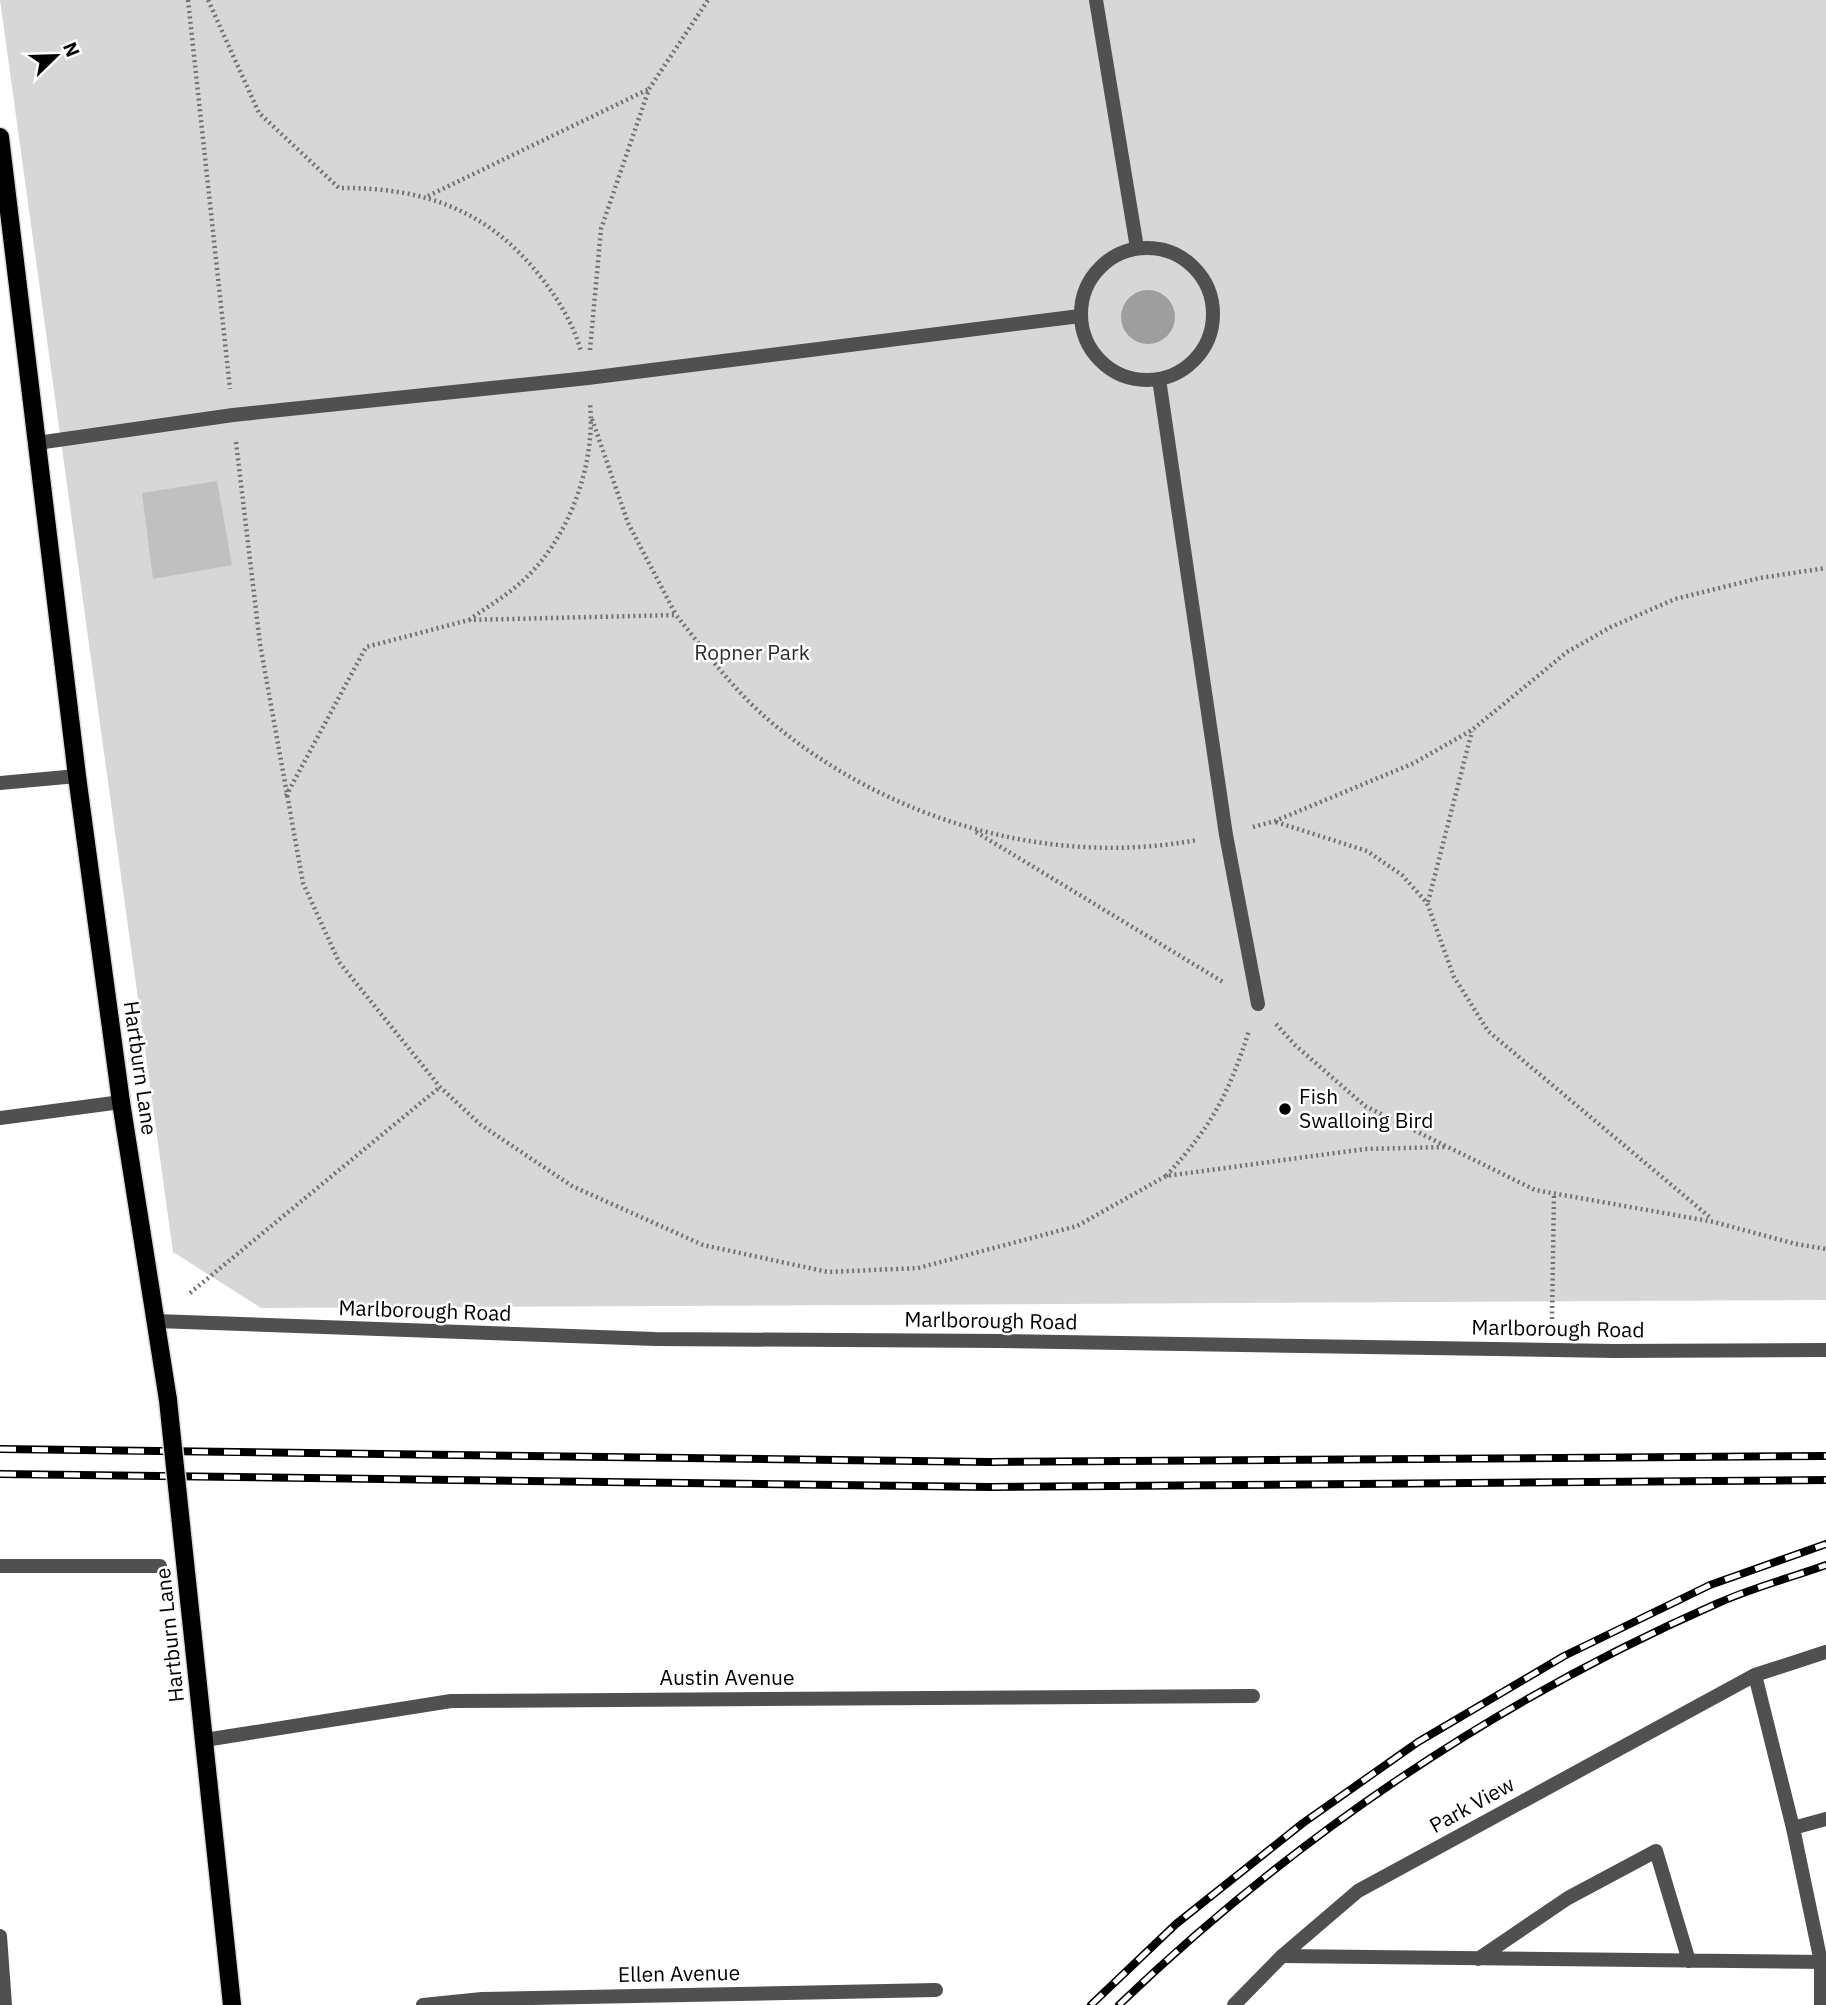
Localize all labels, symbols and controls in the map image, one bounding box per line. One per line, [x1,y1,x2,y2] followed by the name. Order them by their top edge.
[21,21,91,91] north arrow
[58,38,85,60] text: N
[694,638,810,666] park label: Ropner Park
[118,999,164,1137] street label: Hartburn Lane
[1299,1082,1433,1134] place label: Fish Swalloing Bird
[1277,1101,1293,1117] marker: Fish Swalloing Bird
[338,1293,512,1327] street label: Marlborough Road
[904,1304,1078,1336] street label: Marlborough Road
[1471,1312,1645,1344] street label: Marlborough Road
[148,1566,190,1704] street label: Hartburn Lane
[659,1663,795,1691] street label: Austin Avenue
[1424,1769,1519,1839] street label: Park View
[618,1958,740,1988] street label: Ellen Avenue

